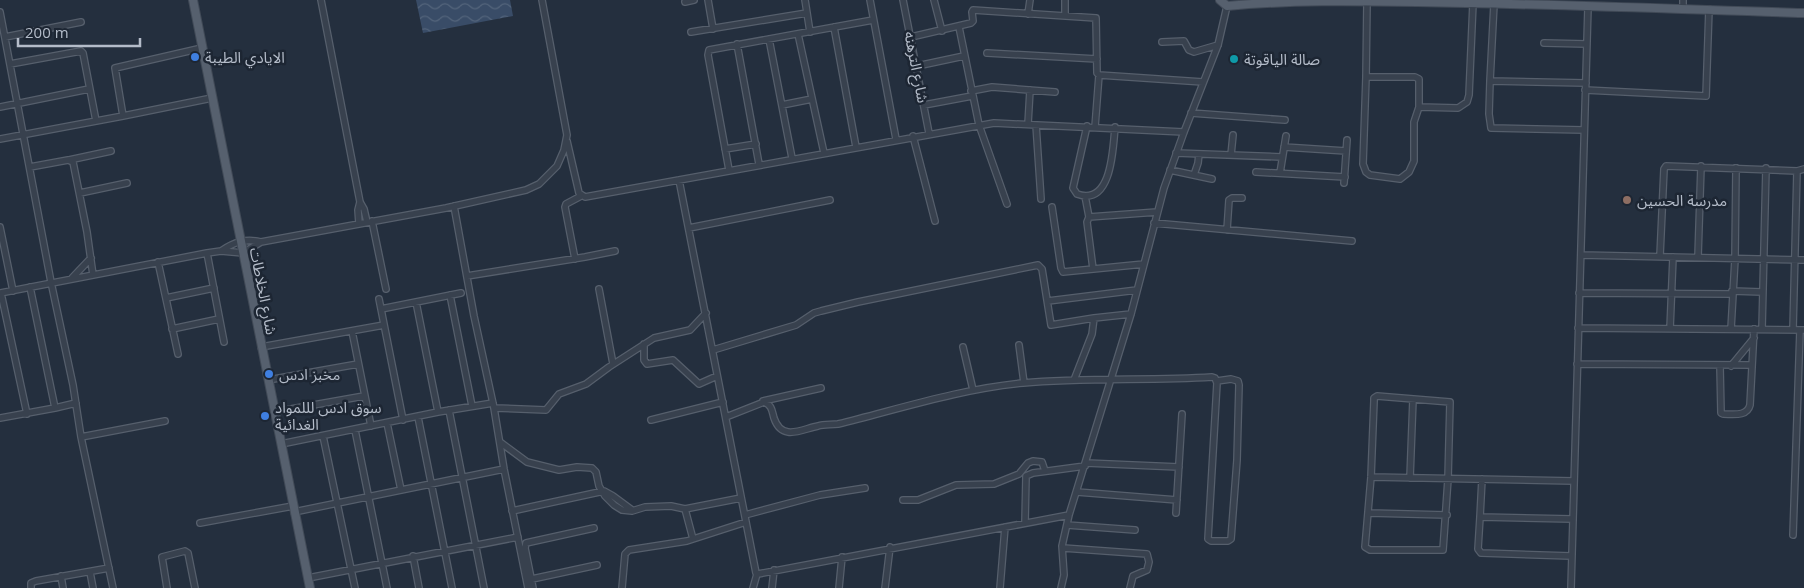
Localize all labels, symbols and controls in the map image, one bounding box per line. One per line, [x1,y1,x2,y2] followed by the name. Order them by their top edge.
[18,15,140,47] scale bar
[25,22,69,42] text: 200 m
[897,29,934,105] street label: شارع الترهنه
[205,47,285,69] place label: الايادي الطيبة
[1244,49,1320,69] place label: صالة الياقوتة
[189,51,201,63] marker: الايادي الطيبة
[1228,53,1240,65] marker: صالة الياقوتة
[1637,190,1727,210] place label: مدرسة الحسين
[1621,194,1633,206] marker: مدرسة الحسين
[243,246,282,337] street label: شارع الخلاطات
[279,364,340,384] place label: مخبز ادس
[263,368,275,380] marker: مخبز ادس
[275,397,382,434] place label: سوق ادس لللمواد الغدائية
[259,410,271,422] marker: سوق ادس لللمواد الغدائية

